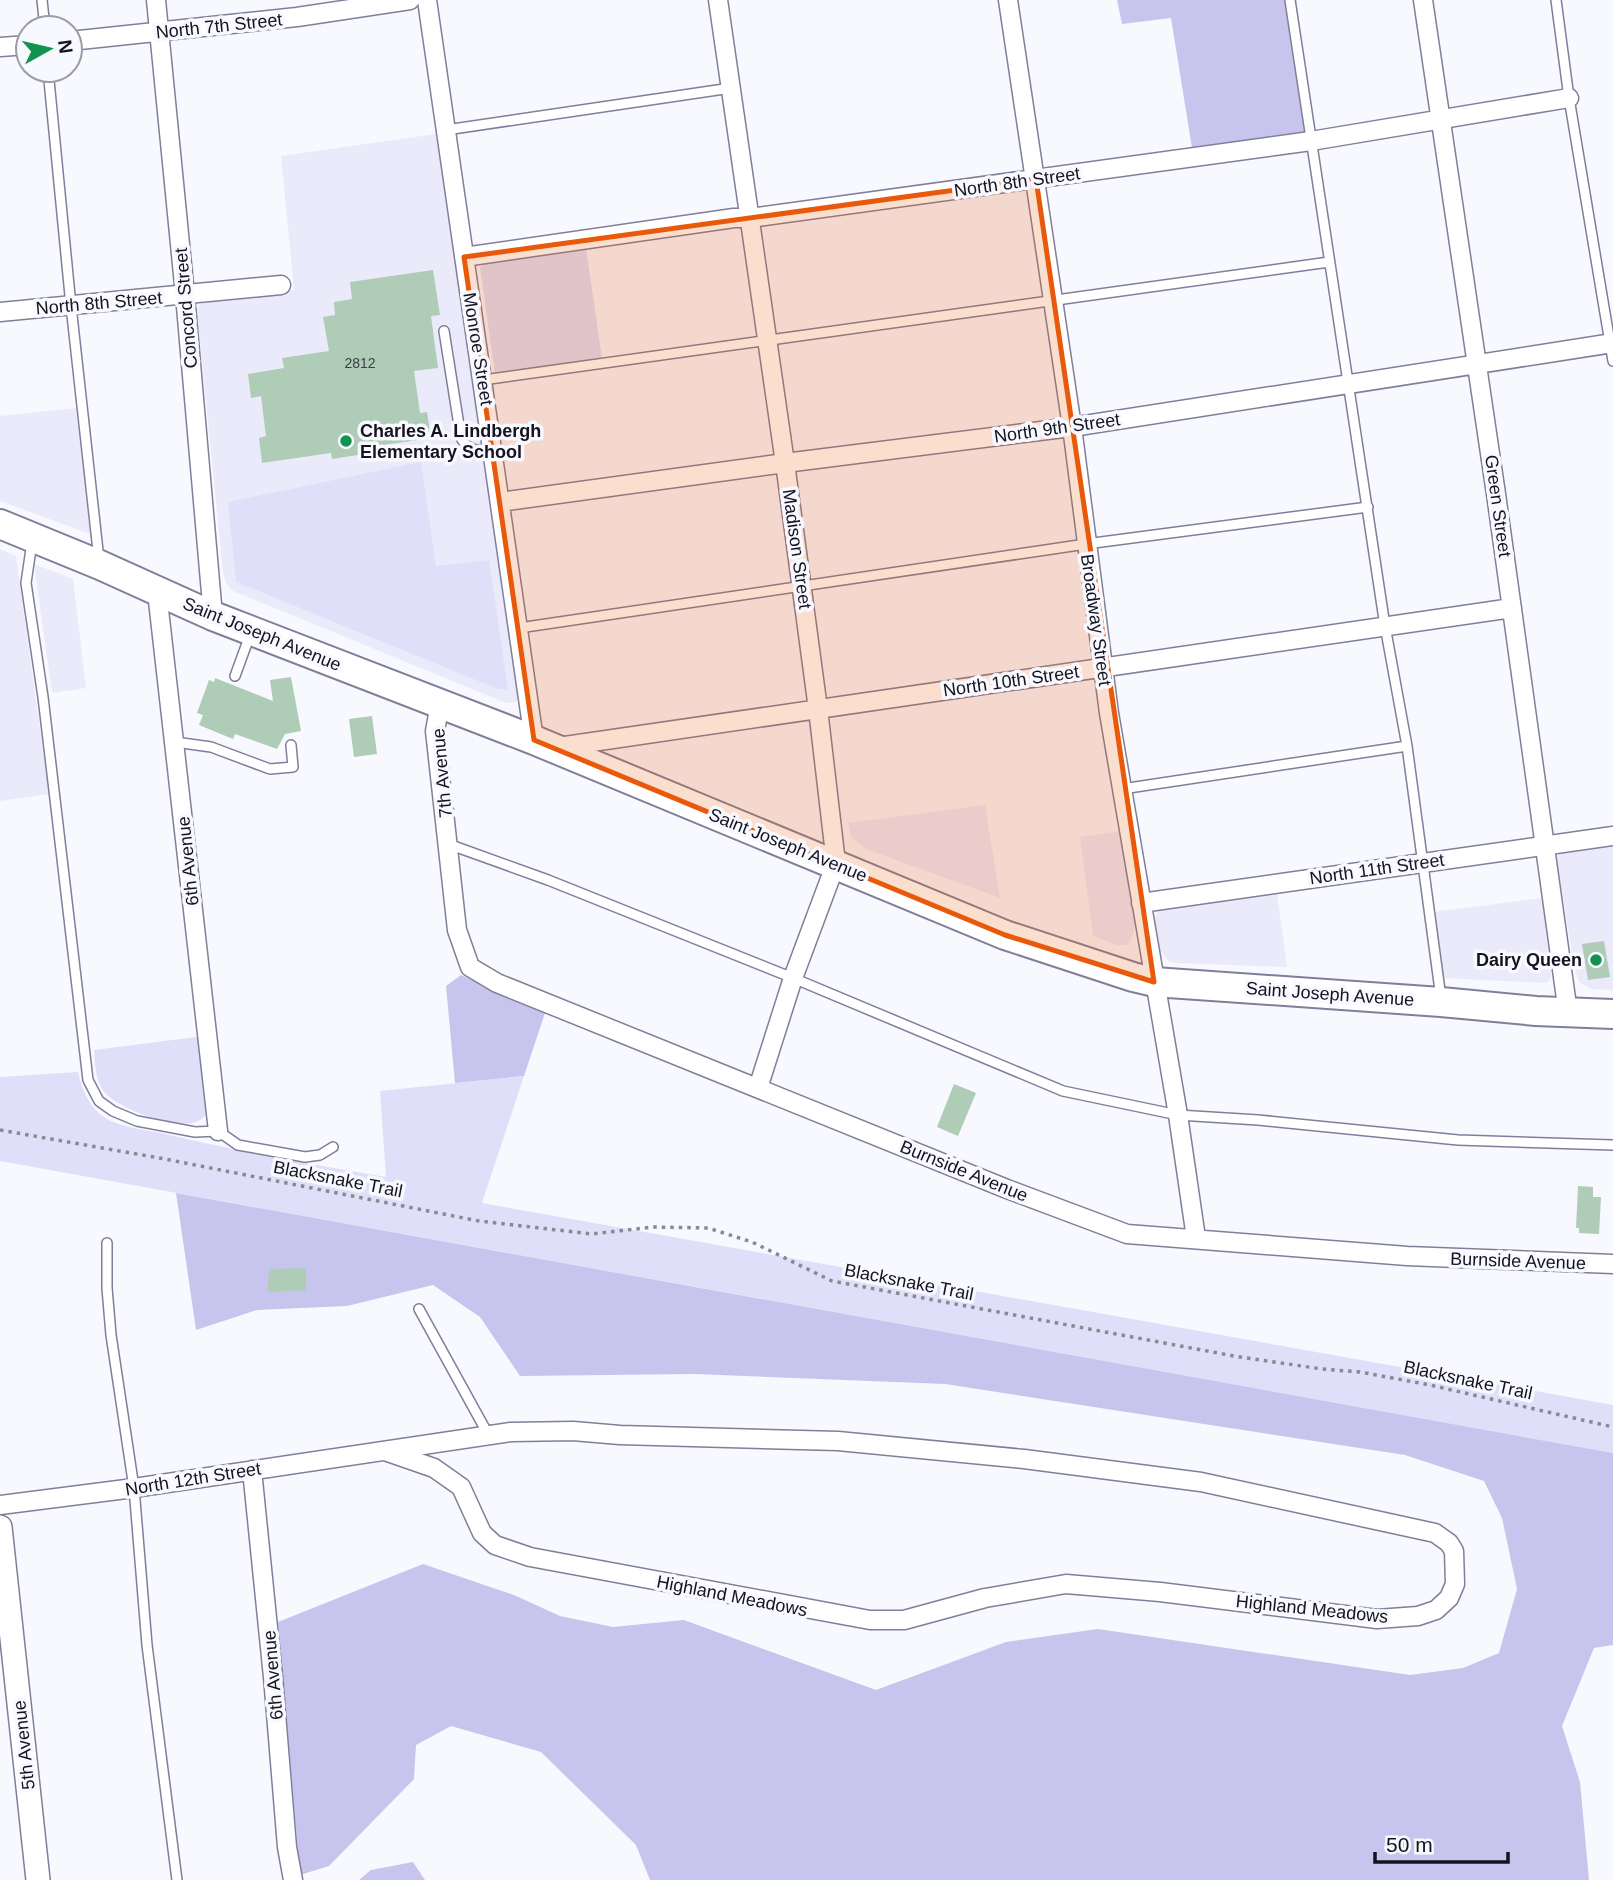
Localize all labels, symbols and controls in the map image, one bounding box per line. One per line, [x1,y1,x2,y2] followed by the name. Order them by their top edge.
[155,9,283,43] street label: North 7th Street
[14,14,84,84] north arrow
[54,38,77,55] text: N
[953,163,1081,201] street label: North 8th Street
[171,247,201,369] street label: Concord Street
[35,288,163,318] street label: North 8th Street
[459,291,497,407] street label: Monroe Street
[344,355,376,371] house number: 2812
[993,409,1121,447] street label: North 9th Street
[360,421,541,462] place label: Charles A. Lindbergh Elementary School
[338,433,354,449] marker: Charles A. Lindbergh Elementary School
[1481,454,1515,558] street label: Green Street
[779,488,815,610] street label: Madison Street
[1077,553,1115,687] street label: Broadway Street
[180,593,344,675] street label: Saint Joseph Avenue
[942,662,1080,700] street label: North 10th Street
[428,727,456,819] street label: 7th Avenue
[706,804,870,886] street label: Saint Joseph Avenue
[173,815,203,907] street label: 6th Avenue
[1308,850,1446,888] street label: North 11th Street
[1476,950,1582,970] place label: Dairy Queen
[1588,952,1604,968] marker: Dairy Queen
[1245,978,1415,1010] street label: Saint Joseph Avenue
[897,1136,1031,1206] street label: Burnside Avenue
[272,1157,404,1201] street label: Blacksnake Trail
[1450,1249,1586,1273] street label: Burnside Avenue
[843,1260,975,1304] street label: Blacksnake Trail
[1402,1357,1534,1403] street label: Blacksnake Trail
[124,1458,262,1500] street label: North 12th Street
[655,1572,809,1620] street label: Highland Meadows
[1235,1591,1389,1627] street label: Highland Meadows
[259,1629,287,1721] street label: 6th Avenue
[9,1699,39,1791] street label: 5th Avenue
[1375,1820,1508,1864] scale bar
[1386,1833,1433,1856] text: 50 m

